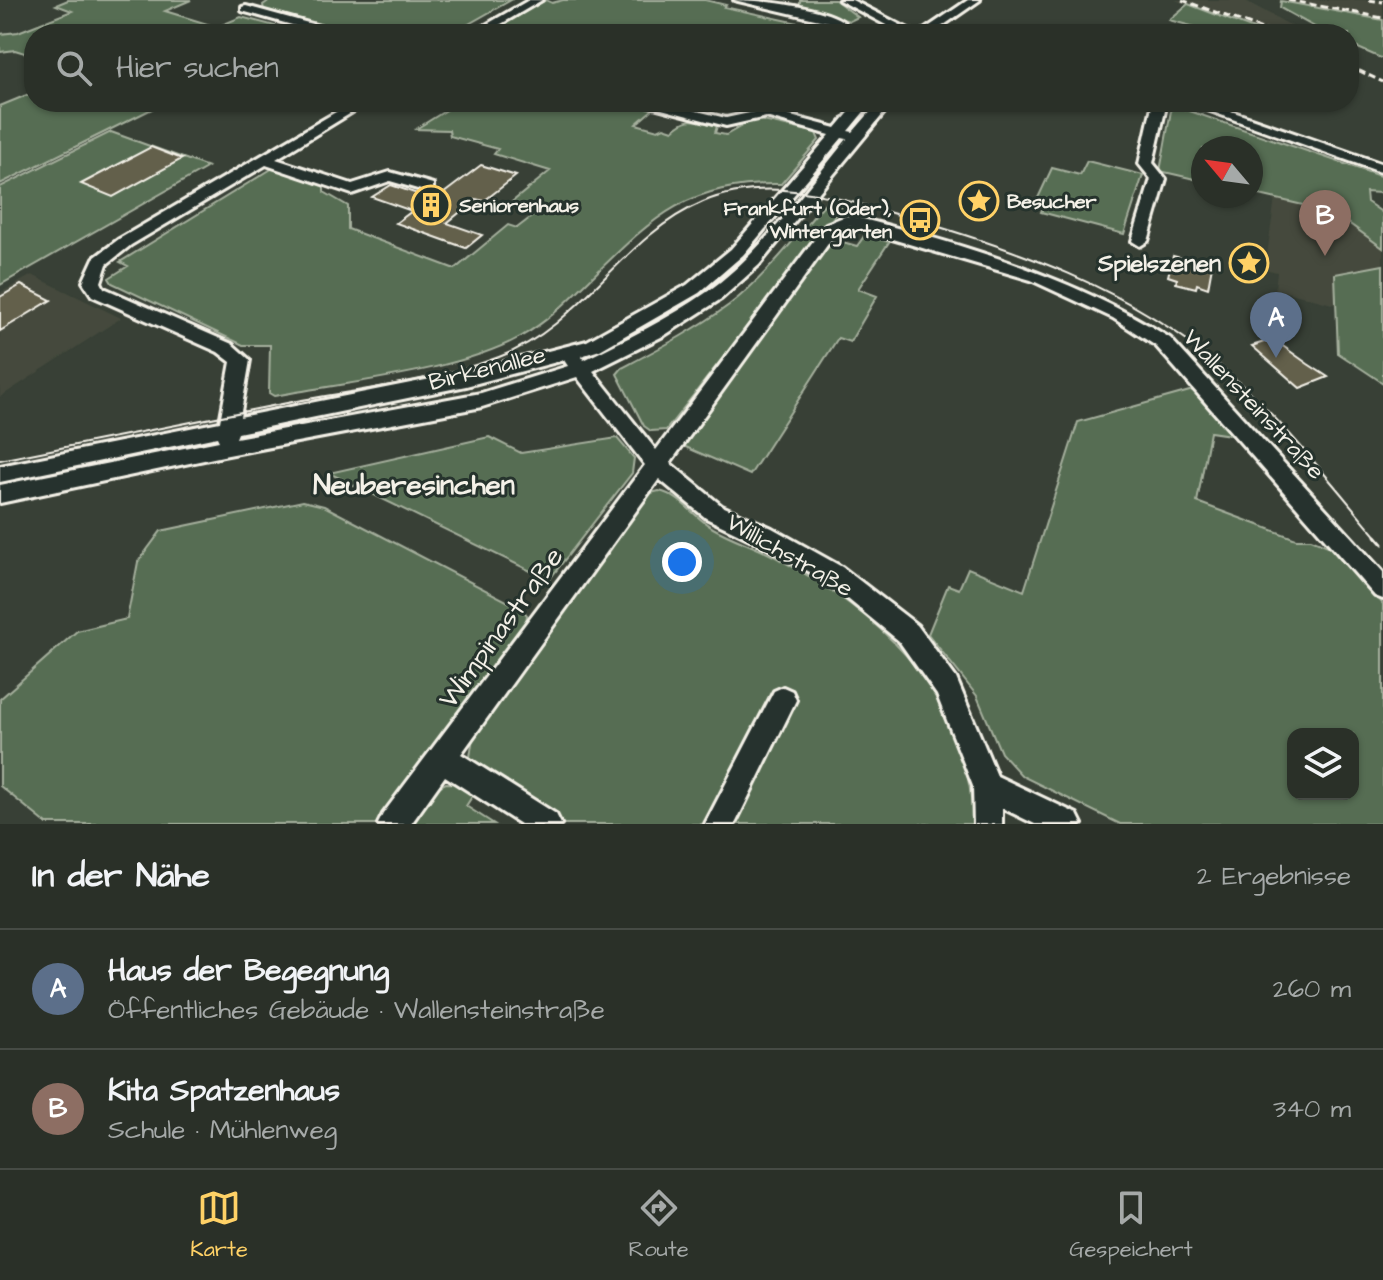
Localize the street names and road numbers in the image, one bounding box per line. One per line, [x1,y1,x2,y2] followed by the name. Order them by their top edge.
[1174,322,1332,488] street label: Wallensteinstraße
[425,338,549,400] street label: Birkenallee
[720,506,859,606] street label: Willichstraße
[429,539,573,716] street label: Wimpinastraße

